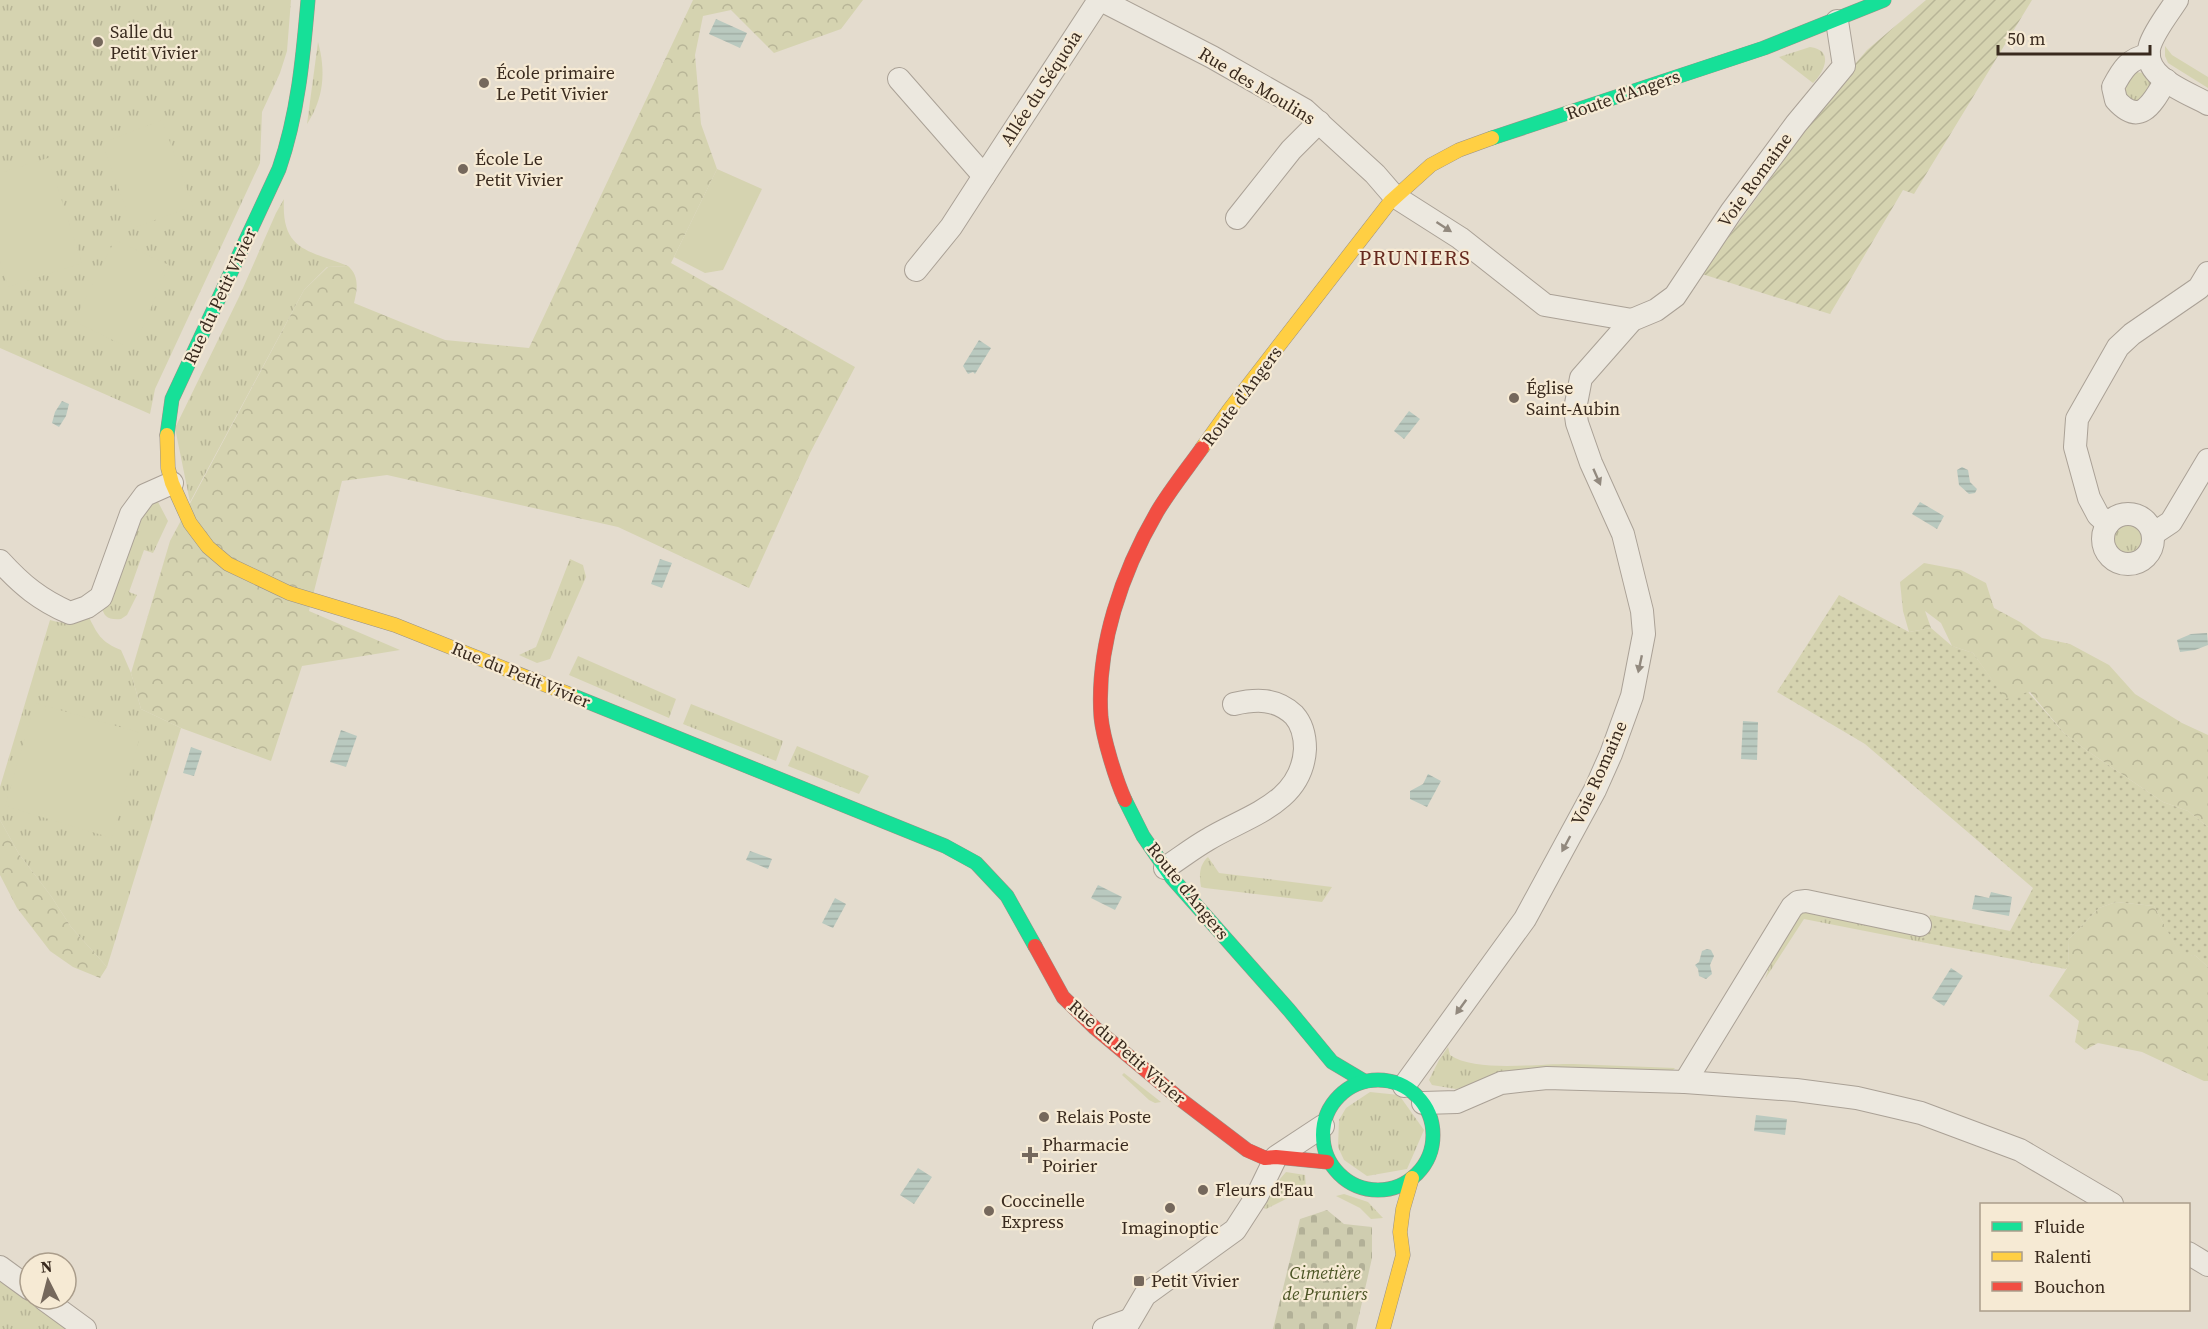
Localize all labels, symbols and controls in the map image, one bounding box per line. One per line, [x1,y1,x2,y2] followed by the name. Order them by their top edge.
[1998,18,2150,56] scale bar
[110,19,198,65] place label: Salle du Petit Vivier
[994,24,1088,150] street label: Allée du Séquoia
[2007,26,2045,51] text: 50 m
[91,35,105,49] marker: Salle du Petit Vivier
[1194,41,1320,130] street label: Rue des Moulins
[496,60,615,106] place label: École primaire Le Petit Vivier
[1563,63,1683,126] street label: Route d'Angers
[477,76,491,90] marker: École primaire Le Petit Vivier
[1712,127,1798,232] street label: Voie Romaine
[475,146,563,192] place label: École Le Petit Vivier
[456,162,470,176] marker: École Le Petit Vivier
[1436,221,1452,232] one-way arrow
[177,223,262,368] street label: Rue du Petit Vivier
[1359,243,1471,272] district label: PRUNIERS
[1196,341,1288,451] street label: Route d'Angers
[1526,375,1620,421] place label: Église Saint-Aubin
[1507,391,1521,405] marker: Église Saint-Aubin
[1593,469,1602,486] one-way arrow
[448,635,595,714] street label: Rue du Petit Vivier
[1634,655,1644,673] one-way arrow
[1564,717,1633,829] street label: Voie Romaine
[1561,835,1571,852] one-way arrow
[1141,837,1236,945] street label: Route d'Angers
[1063,994,1192,1110] street label: Rue du Petit Vivier
[1455,999,1467,1015] one-way arrow
[1056,1104,1151,1129] place label: Relais Poste
[1037,1110,1051,1124] marker: Relais Poste
[1042,1132,1129,1178] place label: Pharmacie Poirier
[1023,1148,1037,1162] marker: Pharmacie Poirier
[1215,1177,1314,1202] place label: Fleurs d'Eau
[1196,1183,1210,1197] marker: Fleurs d'Eau
[1001,1188,1085,1234] place label: Coccinelle Express
[1163,1201,1177,1215] marker: Imaginoptic
[1980,1203,2190,1311] legend
[982,1204,996,1218] marker: Coccinelle Express
[2034,1214,2085,1239] text: Fluide
[1121,1215,1219,1240] place label: Imaginoptic
[2034,1244,2091,1269] text: Ralenti
[18,1251,78,1311] north arrow
[39,1254,54,1278] text: N
[1283,1260,1368,1306] park label: Cimetière de Pruniers
[1151,1268,1239,1293] place label: Petit Vivier
[1132,1274,1146,1288] marker: Petit Vivier
[2034,1274,2106,1299] text: Bouchon

